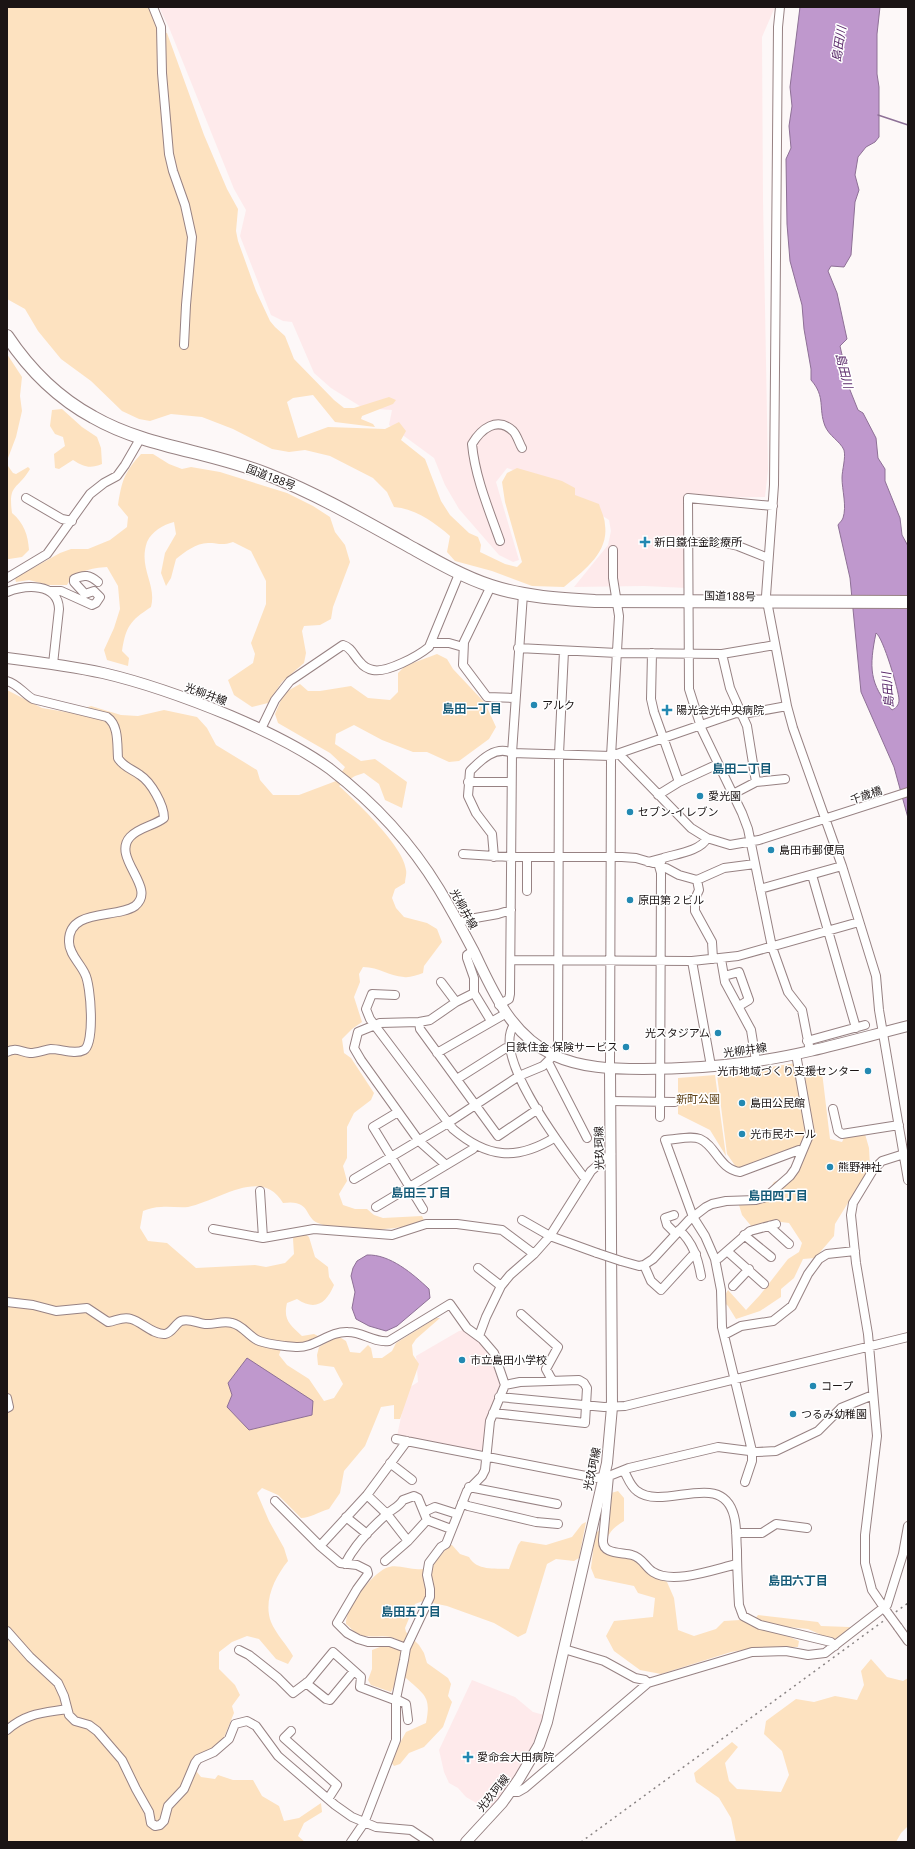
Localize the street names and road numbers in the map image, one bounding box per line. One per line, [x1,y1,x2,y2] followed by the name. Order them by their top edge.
[244,460,298,493] street label: 国道188号
[704,588,756,603] street label: 国道188号
[183,679,229,708] street label: 光柳井線
[848,782,884,807] street label: 千歳橋
[447,886,482,932] street label: 光柳井線
[722,1039,768,1060] street label: 光柳井線
[591,1126,606,1170] street label: 光玖珂線
[580,1446,603,1492] street label: 光玖珂線
[473,1771,512,1815] street label: 光玖珂線

